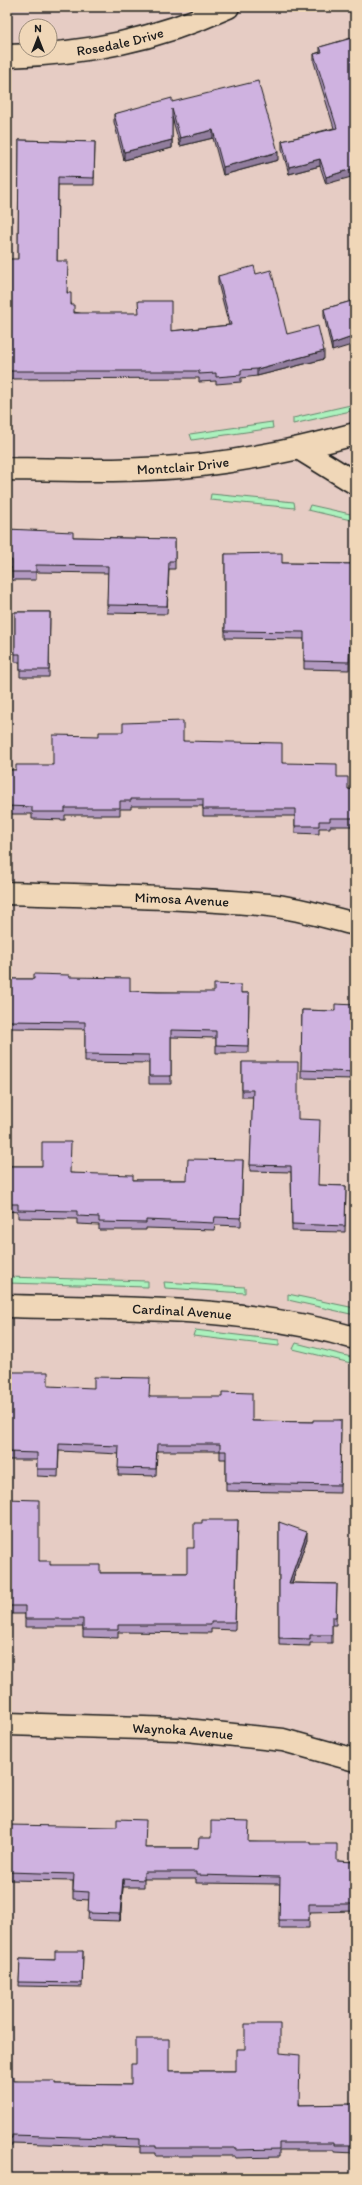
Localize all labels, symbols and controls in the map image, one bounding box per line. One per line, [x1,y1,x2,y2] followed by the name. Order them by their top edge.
[18,18,58,58] north arrow
[34,22,42,35] text: N
[75,24,166,60] street label: Rosedale Drive
[136,453,230,478] street label: Montclair Drive
[134,889,230,911] street label: Mimosa Avenue
[132,1301,233,1324] street label: Cardinal Avenue
[132,1720,234,1744] street label: Waynoka Avenue

